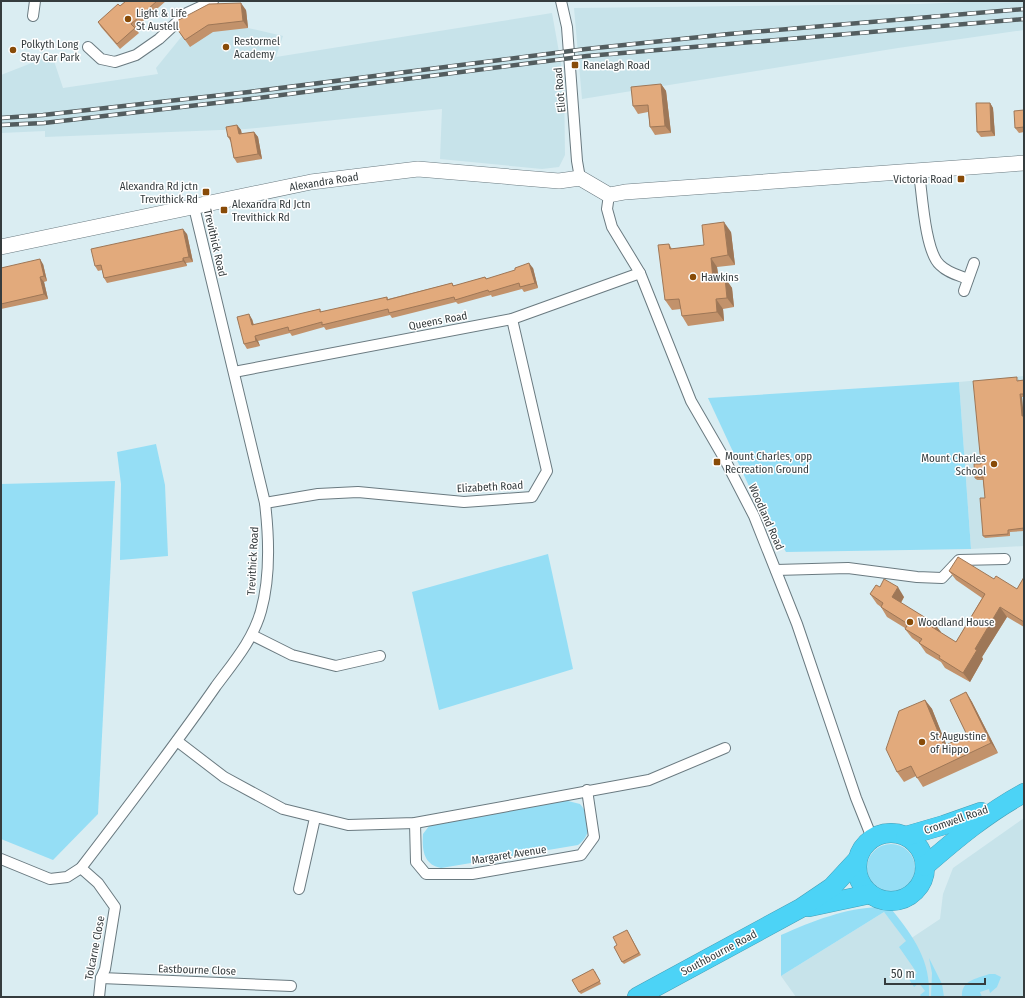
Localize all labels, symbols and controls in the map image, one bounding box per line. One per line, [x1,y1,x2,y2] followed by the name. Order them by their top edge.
[136,7,187,33] place label: Light & Life St Austell
[123,14,133,24] marker: Light & Life St Austell
[234,35,280,61] place label: Restormel Academy
[21,38,80,64] place label: Polkyth Long Stay Car Park
[221,42,231,52] marker: Restormel Academy
[8,45,18,55] marker: Polkyth Long Stay Car Park
[583,59,650,72] place label: Ranelagh Road
[570,60,580,70] marker: Ranelagh Road
[552,67,568,113] street label: Eliot Road
[288,170,360,194] street label: Alexandra Road
[893,173,953,186] place label: Victoria Road
[956,174,966,184] marker: Victoria Road
[120,180,198,206] place label: Alexandra Rd jctn Trevithick Rd
[201,187,211,197] marker: Alexandra Rd jctn Trevithick Rd
[232,198,311,224] place label: Alexandra Rd Jctn Trevithick Rd
[219,205,229,215] marker: Alexandra Rd Jctn Trevithick Rd
[201,208,229,278] street label: Trevithick Road
[701,271,739,284] place label: Hawkins
[688,272,698,282] marker: Hawkins
[408,309,468,333] street label: Queens Road
[725,450,812,476] place label: Mount Charles, opp Recreation Ground
[921,452,986,478] place label: Mount Charles School
[712,457,722,467] marker: Mount Charles, opp Recreation Ground
[989,459,999,469] marker: Mount Charles School
[456,479,524,495] street label: Elizabeth Road
[746,482,786,552] street label: Woodland Road
[245,526,261,596] street label: Trevithick Road
[918,616,994,629] place label: Woodland House
[905,617,915,627] marker: Woodland House
[930,730,986,756] place label: St Augustine of Hippo
[917,737,927,747] marker: St Augustine of Hippo
[922,803,990,837] street label: Cromwell Road
[471,843,547,867] street label: Margaret Avenue
[82,915,108,981] street label: Tolcarne Close
[679,927,759,979] street label: Southbourne Road
[885,960,985,986] scale bar
[158,962,236,978] street label: Eastbourne Close
[891,967,915,981] text: 50 m

